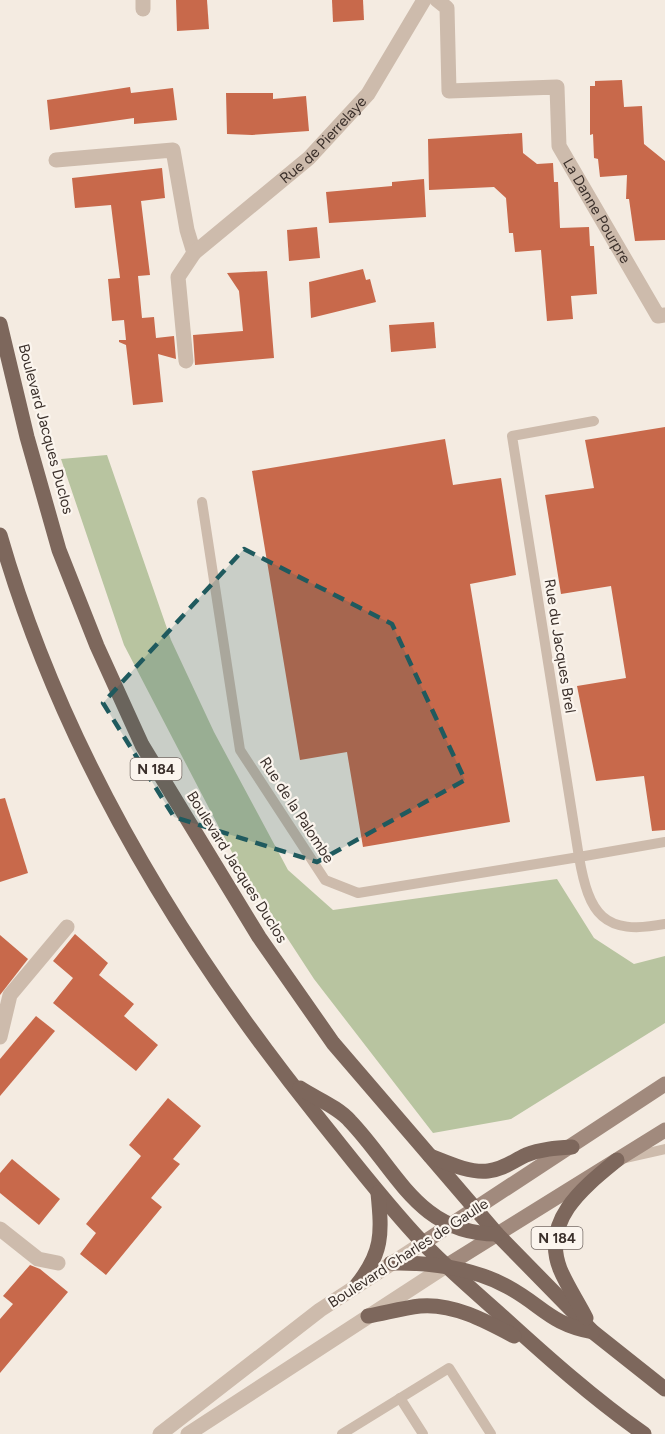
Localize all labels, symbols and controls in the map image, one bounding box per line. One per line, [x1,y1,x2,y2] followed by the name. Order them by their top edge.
[276,92,370,187] street label: Rue de Pierrelaye
[559,155,634,267] street label: La Danne Pourpre
[15,342,77,516] street label: Boulevard Jacques Duclos
[540,578,580,714] street label: Rue du Jacques Brel
[256,754,338,866] street label: Rue de la Palombe
[130,758,182,780] road number: N 184
[183,788,291,946] street label: Boulevard Jacques Duclos
[325,1194,491,1312] street label: Boulevard Charles de Gaulle
[532,1227,582,1249] road number: N 184

